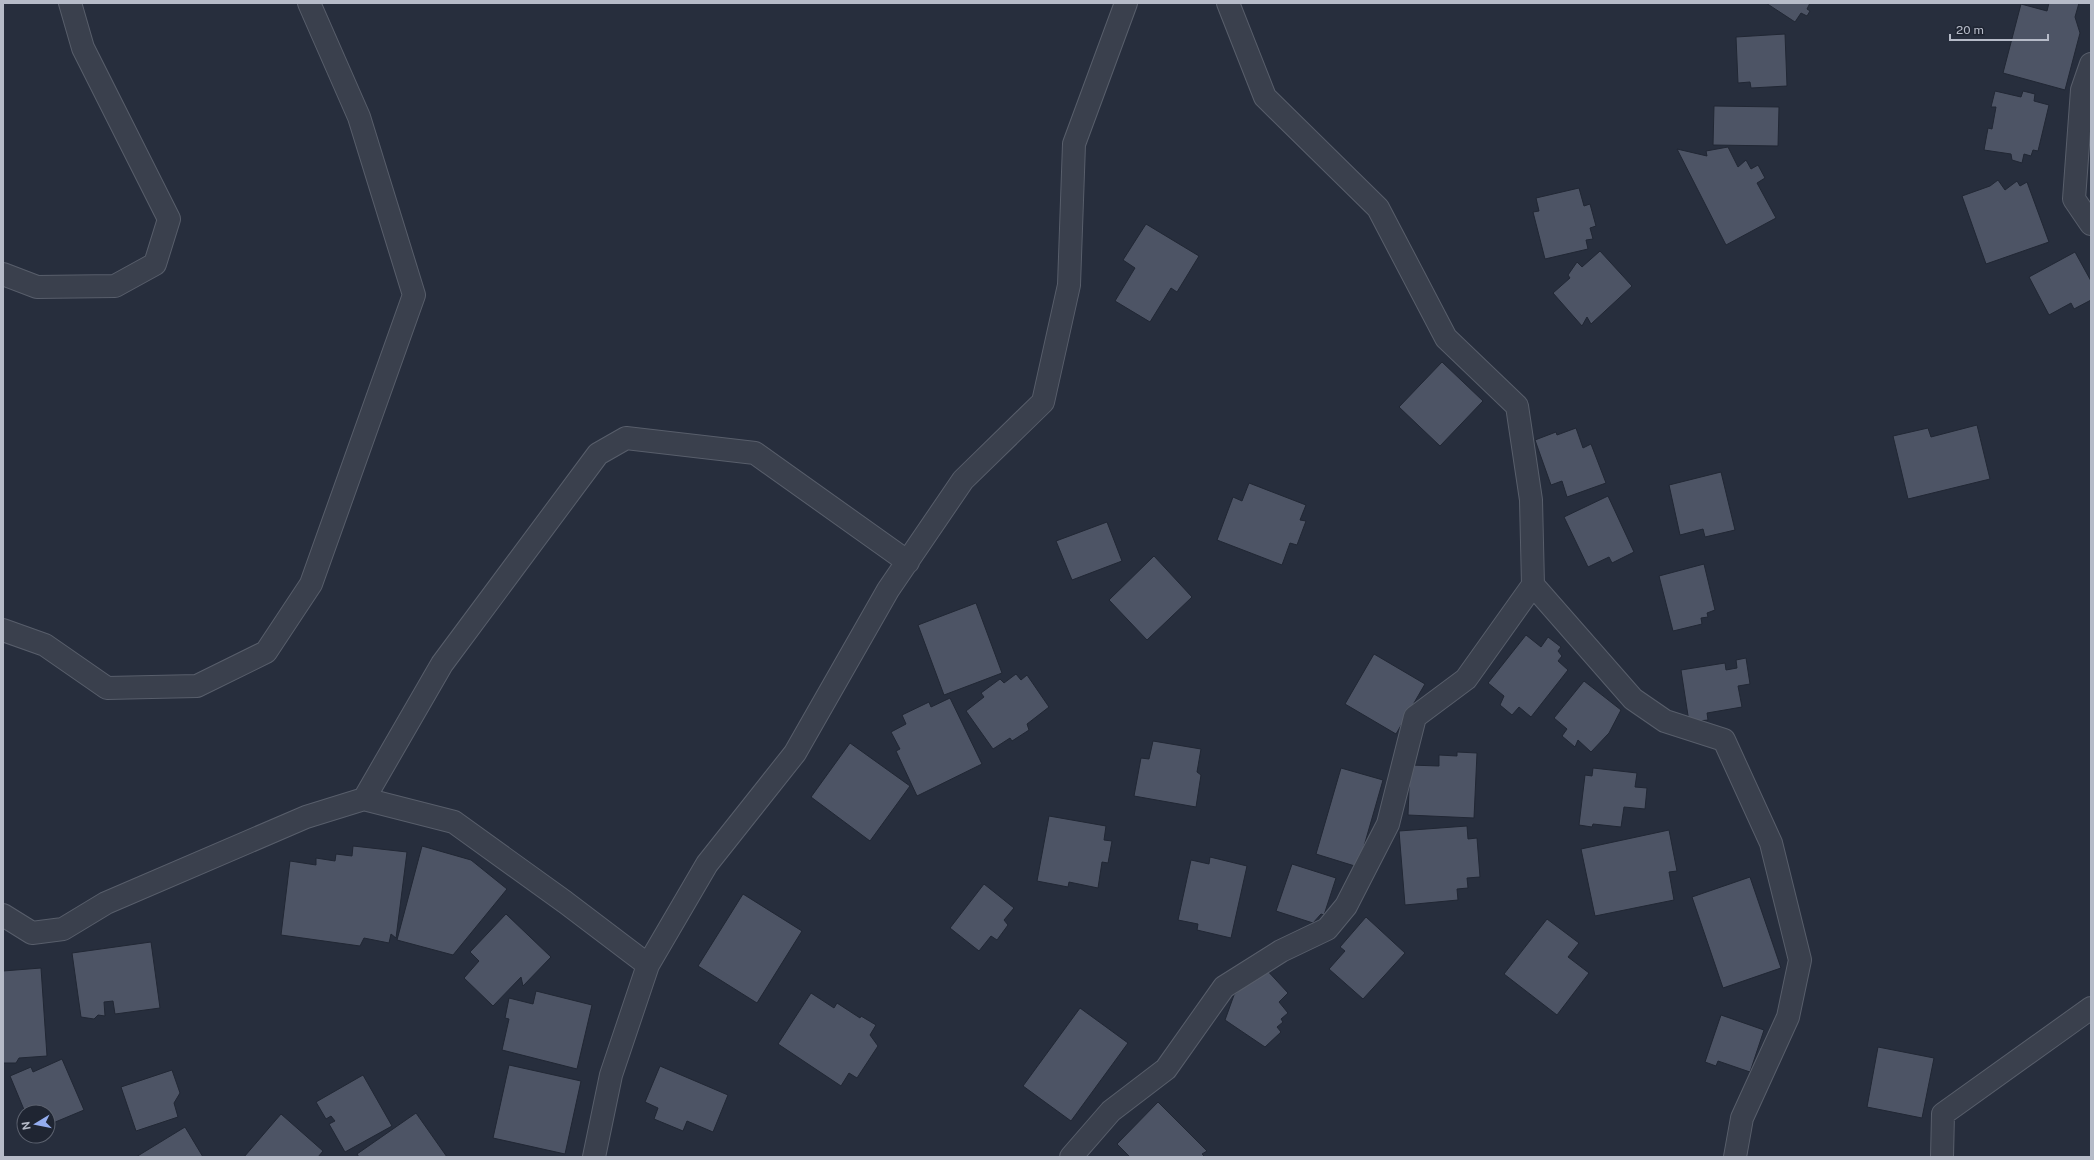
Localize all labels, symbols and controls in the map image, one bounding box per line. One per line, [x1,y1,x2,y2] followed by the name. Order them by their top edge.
[1950,16,2048,42] scale bar
[1956,23,1984,37] text: 20 m
[16,1104,56,1144] north arrow
[19,1120,33,1131] text: N

